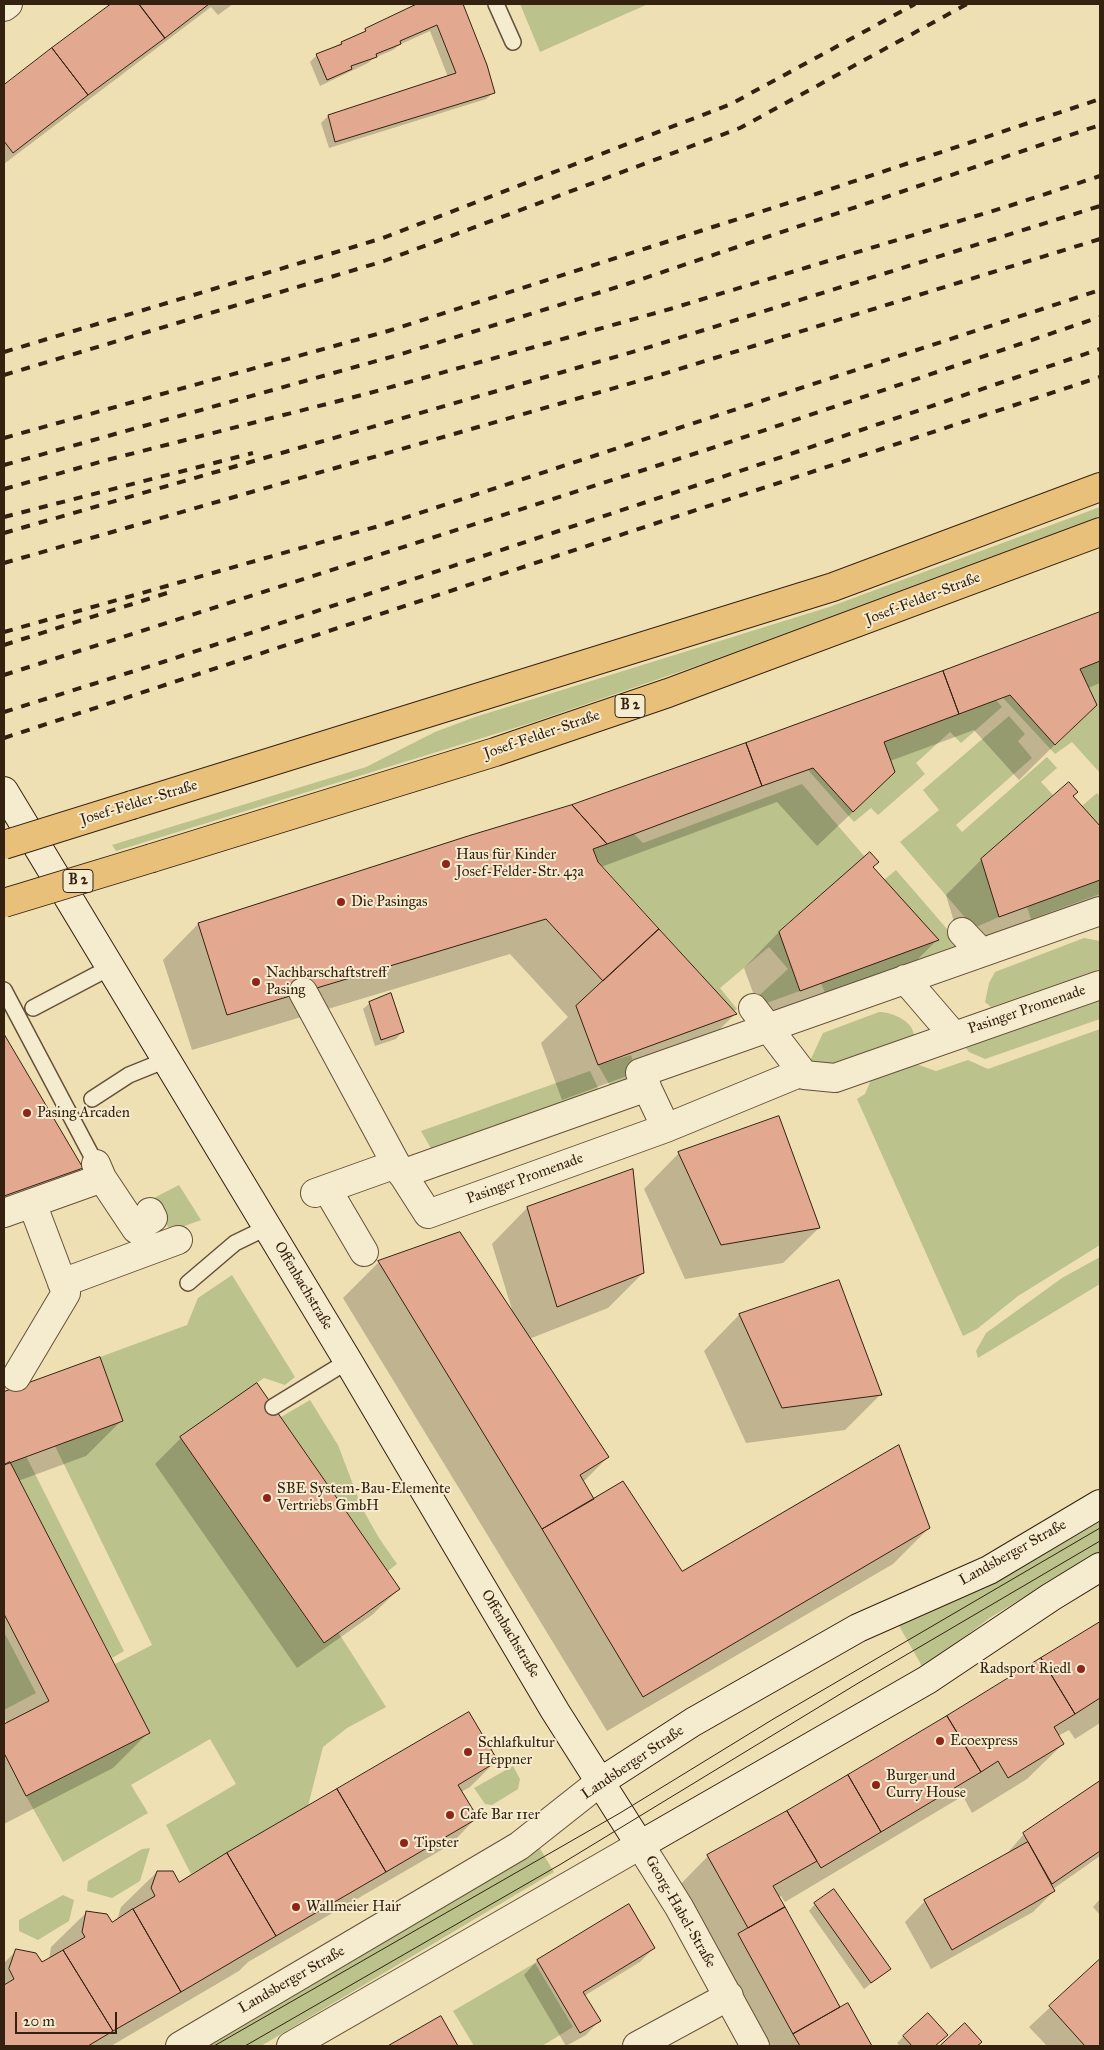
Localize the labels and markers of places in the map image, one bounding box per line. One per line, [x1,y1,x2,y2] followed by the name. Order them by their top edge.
[456,846,584,881] place label: Haus für Kinder Josef-Felder-Str. 43a
[440,858,452,870] marker: Haus für Kinder Josef-Felder-Str. 43a
[351,893,428,911] place label: Die Pasingas
[335,896,347,908] marker: Die Pasingas
[266,964,387,999] place label: Nachbarschaftstreff Pasing
[250,976,262,988] marker: Nachbarschaftstreff Pasing
[37,1104,130,1122] place label: Pasing Arcaden
[21,1107,33,1119] marker: Pasing Arcaden
[277,1480,451,1515] place label: SBE System-Bau-Elemente Vertriebs GmbH
[261,1492,273,1504] marker: SBE System-Bau-Elemente Vertriebs GmbH
[979,1660,1071,1678] place label: Radsport Riedl
[1075,1663,1087,1675] marker: Radsport Riedl
[950,1732,1018,1750] place label: Ecoexpress
[478,1734,555,1769] place label: Schlafkultur Heppner
[934,1735,946,1747] marker: Ecoexpress
[462,1746,474,1758] marker: Schlafkultur Heppner
[886,1767,966,1802] place label: Burger und Curry House
[870,1779,882,1791] marker: Burger und Curry House
[460,1806,540,1824] place label: Cafe Bar 11er
[444,1809,456,1821] marker: Cafe Bar 11er
[414,1834,459,1852] place label: Tipster
[398,1837,410,1849] marker: Tipster
[306,1898,401,1916] place label: Wallmeier Hair
[290,1901,302,1913] marker: Wallmeier Hair

